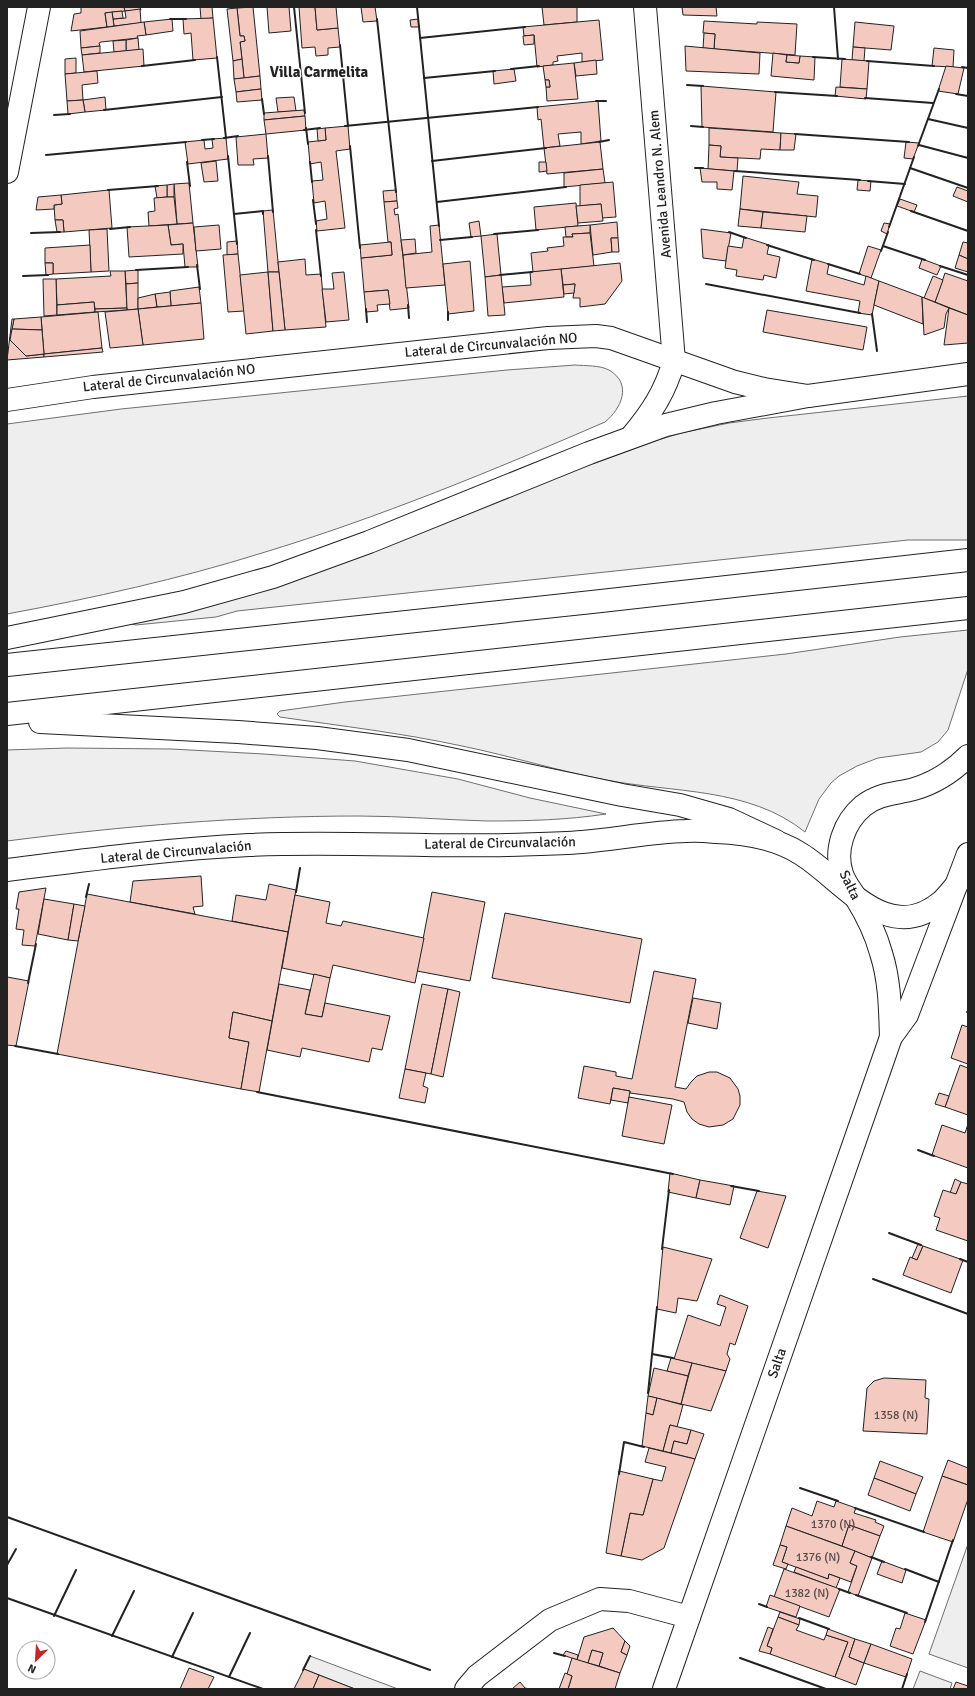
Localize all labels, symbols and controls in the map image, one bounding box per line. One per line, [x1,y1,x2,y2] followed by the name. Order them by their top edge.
[270,63,369,81] district label: Villa Carmelita
[645,109,675,259] street label: Avenida Leandro N. Alem
[404,329,578,361] street label: Lateral de Circunvalación NO
[82,360,256,396] street label: Lateral de Circunvalación NO
[424,833,576,853] street label: Lateral de Circunvalación
[100,837,252,867] street label: Lateral de Circunvalación
[836,867,864,903] street label: Salta
[764,1346,790,1380] street label: Salta
[874,1408,918,1423] house number: 1358 (N)
[811,1517,855,1532] house number: 1370 (N)
[796,1550,840,1565] house number: 1376 (N)
[785,1586,829,1601] house number: 1382 (N)
[16,1640,56,1680] north arrow
[26,1661,38,1676] text: N

